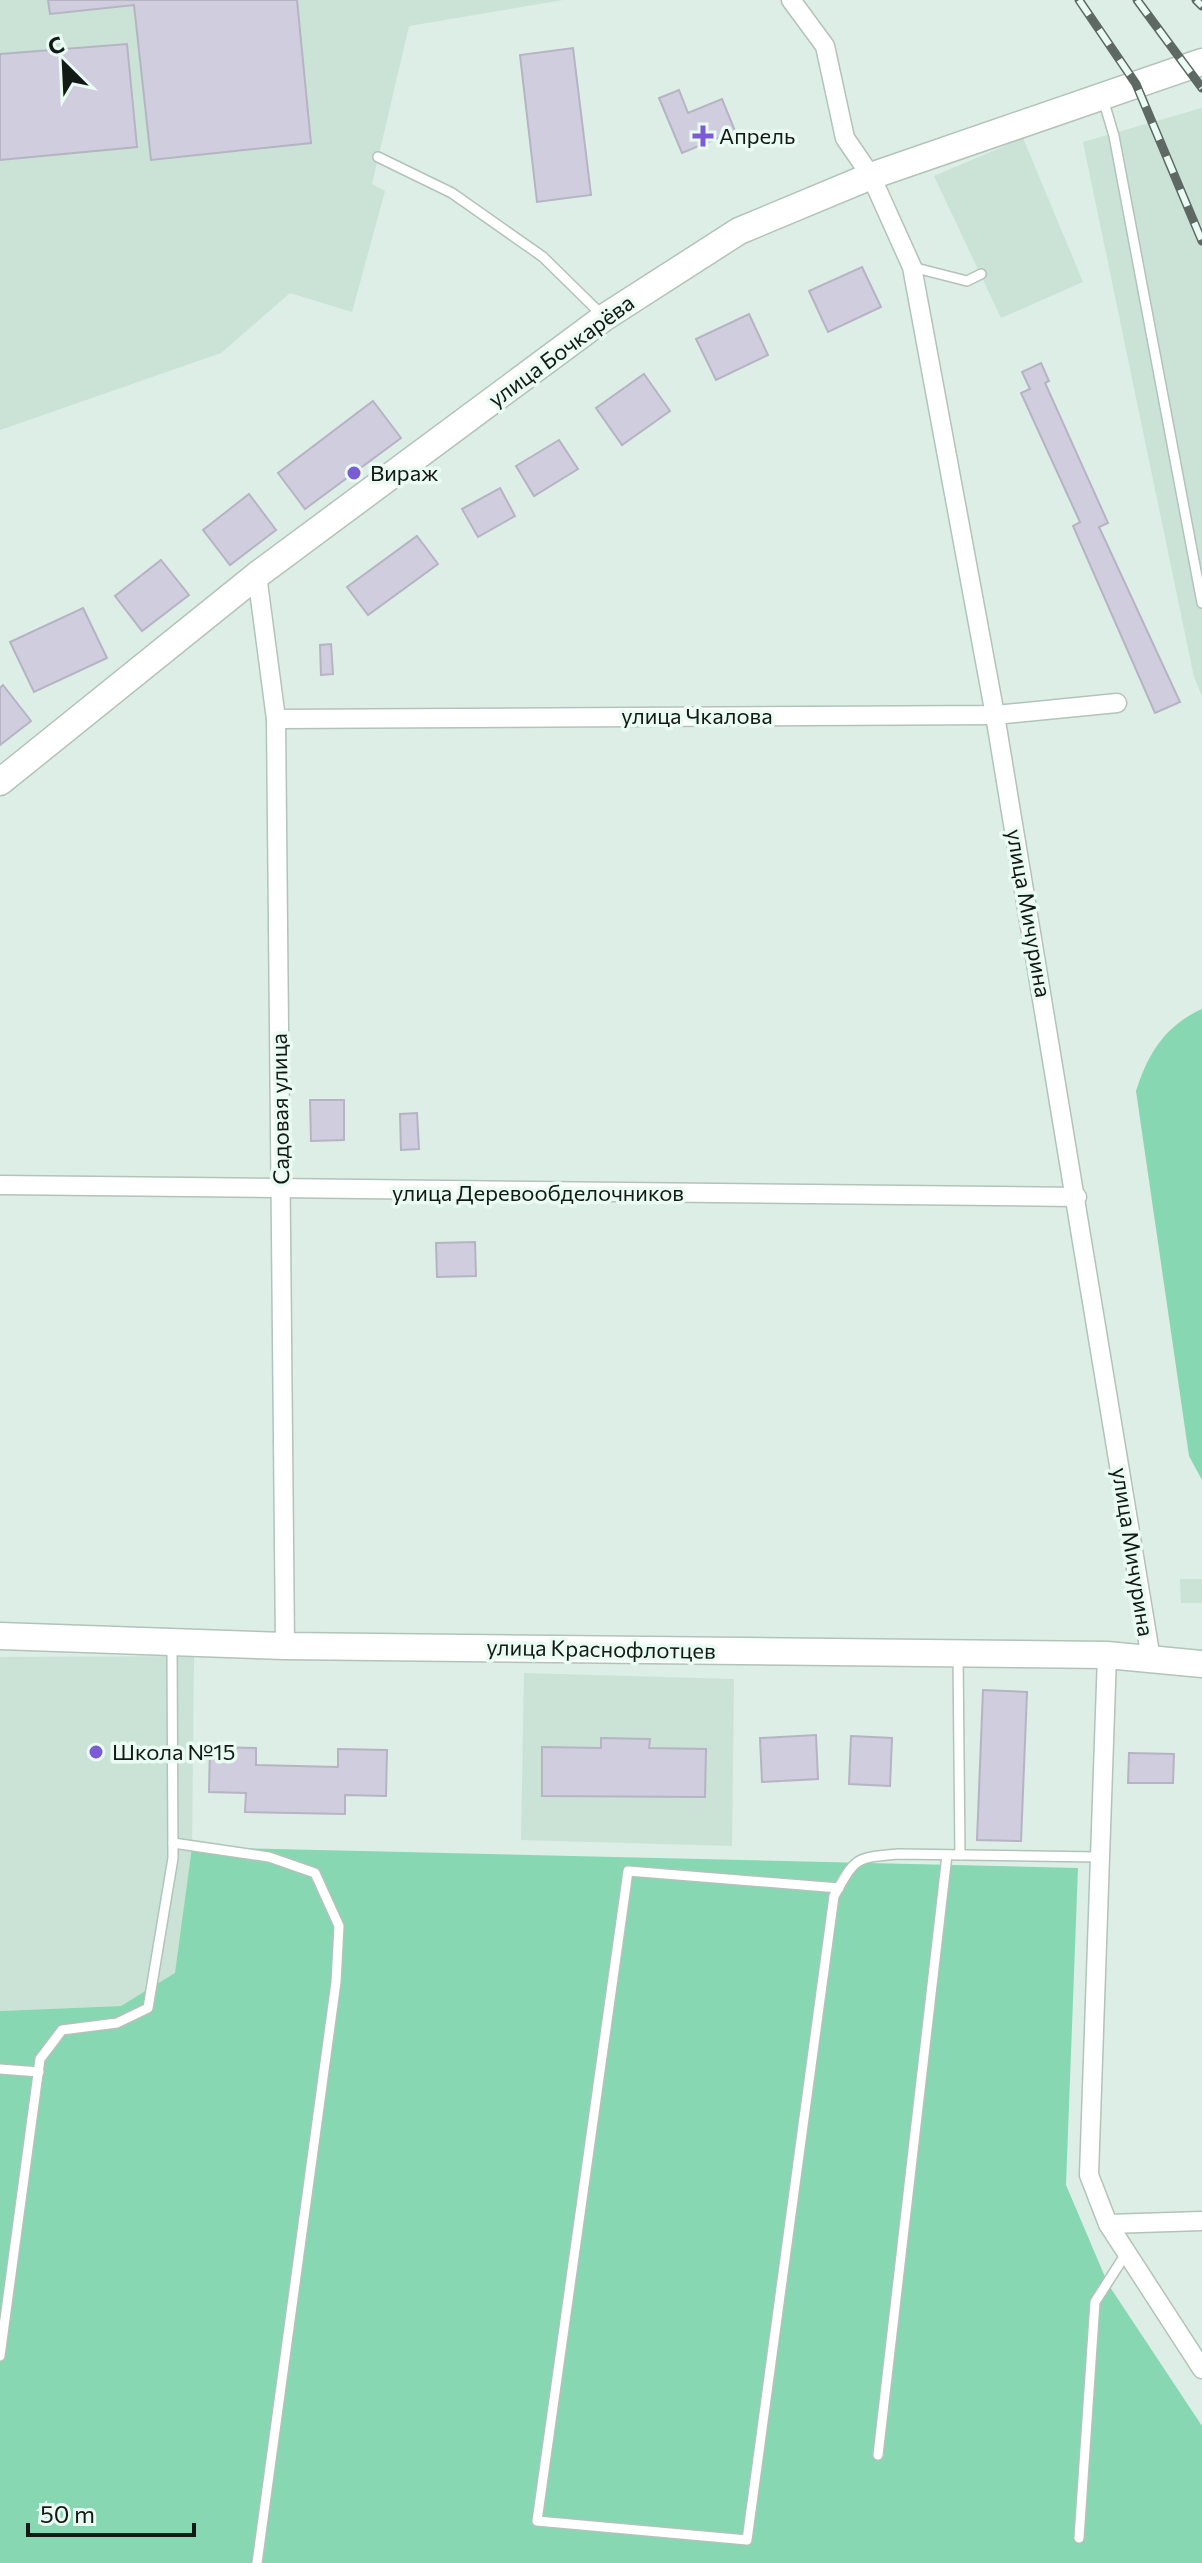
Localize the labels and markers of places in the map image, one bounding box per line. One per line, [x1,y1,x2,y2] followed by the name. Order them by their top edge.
[719,122,795,149] place label: Апрель
[694,127,712,145] marker: Апрель
[370,459,439,486] place label: Вираж
[345,464,363,482] marker: Вираж
[112,1738,235,1765] place label: Школа №15
[87,1743,105,1761] marker: Школа №15

